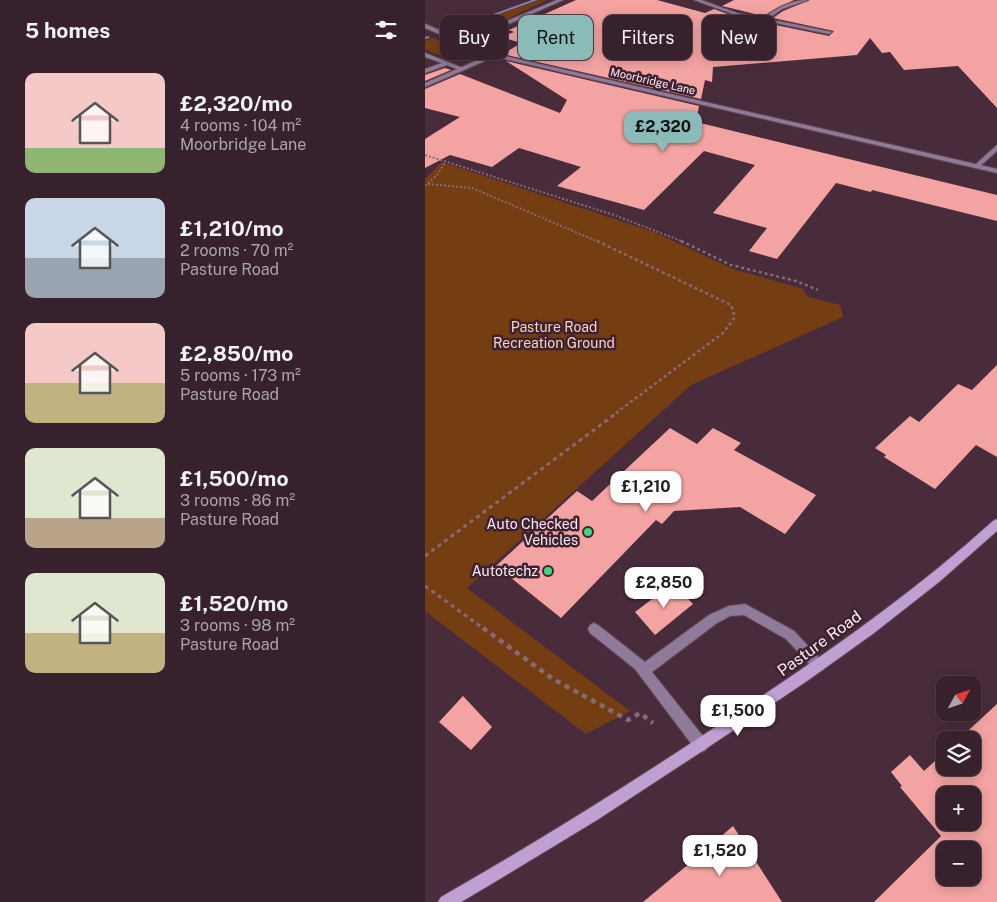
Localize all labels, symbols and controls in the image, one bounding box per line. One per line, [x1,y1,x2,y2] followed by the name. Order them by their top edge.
[440,15,508,60] chip: Buy
[518,15,593,60] chip: Rent
[603,15,692,60] chip: Filters
[702,15,776,60] chip: New
[372,16,400,44] icon: filters
[25,18,110,43] text: 5 homes
[609,65,697,97] street label: Moorbridge Lane
[180,91,293,116] text: £2,320/mo
[65,93,125,153] icon: home
[622,110,704,153] pin: £2,320
[180,116,301,135] text: 4 rooms · 104 m²
[635,117,691,136] text: £2,320
[180,135,306,154] text: Moorbridge Lane
[180,216,284,241] text: £1,210/mo
[65,218,125,278] icon: home
[180,241,293,260] text: 2 rooms · 70 m²
[180,260,279,279] text: Pasture Road
[493,319,615,351] park label: Pasture Road Recreation Ground
[180,341,293,366] text: £2,850/mo
[65,343,125,403] icon: home
[180,366,301,385] text: 5 rooms · 173 m²
[180,385,279,404] text: Pasture Road
[180,466,288,491] text: £1,500/mo
[65,468,125,528] icon: home
[605,470,687,513] pin: £1,210
[621,477,671,496] text: £1,210
[180,491,295,510] text: 3 rooms · 86 m²
[180,510,279,529] text: Pasture Road
[487,516,578,548] place label: Auto Checked Vehicles
[582,526,594,538] marker: Auto Checked Vehicles
[472,563,538,579] place label: Autotechz
[542,565,554,577] marker: Autotechz
[623,566,705,609] pin: £2,850
[636,573,692,592] text: £2,850
[180,591,288,616] text: £1,520/mo
[65,593,125,653] icon: home
[774,607,865,680] street label: Pasture Road
[180,616,295,635] text: 3 rooms · 98 m²
[180,635,279,654] text: Pasture Road
[936,676,981,721] north arrow
[936,676,981,886] map controls
[697,694,779,737] pin: £1,500
[711,701,765,720] text: £1,500
[936,731,981,776] button: layers
[936,786,981,831] button: +
[679,834,761,877] pin: £1,520
[694,841,746,860] text: £1,520
[936,841,981,886] button: −

